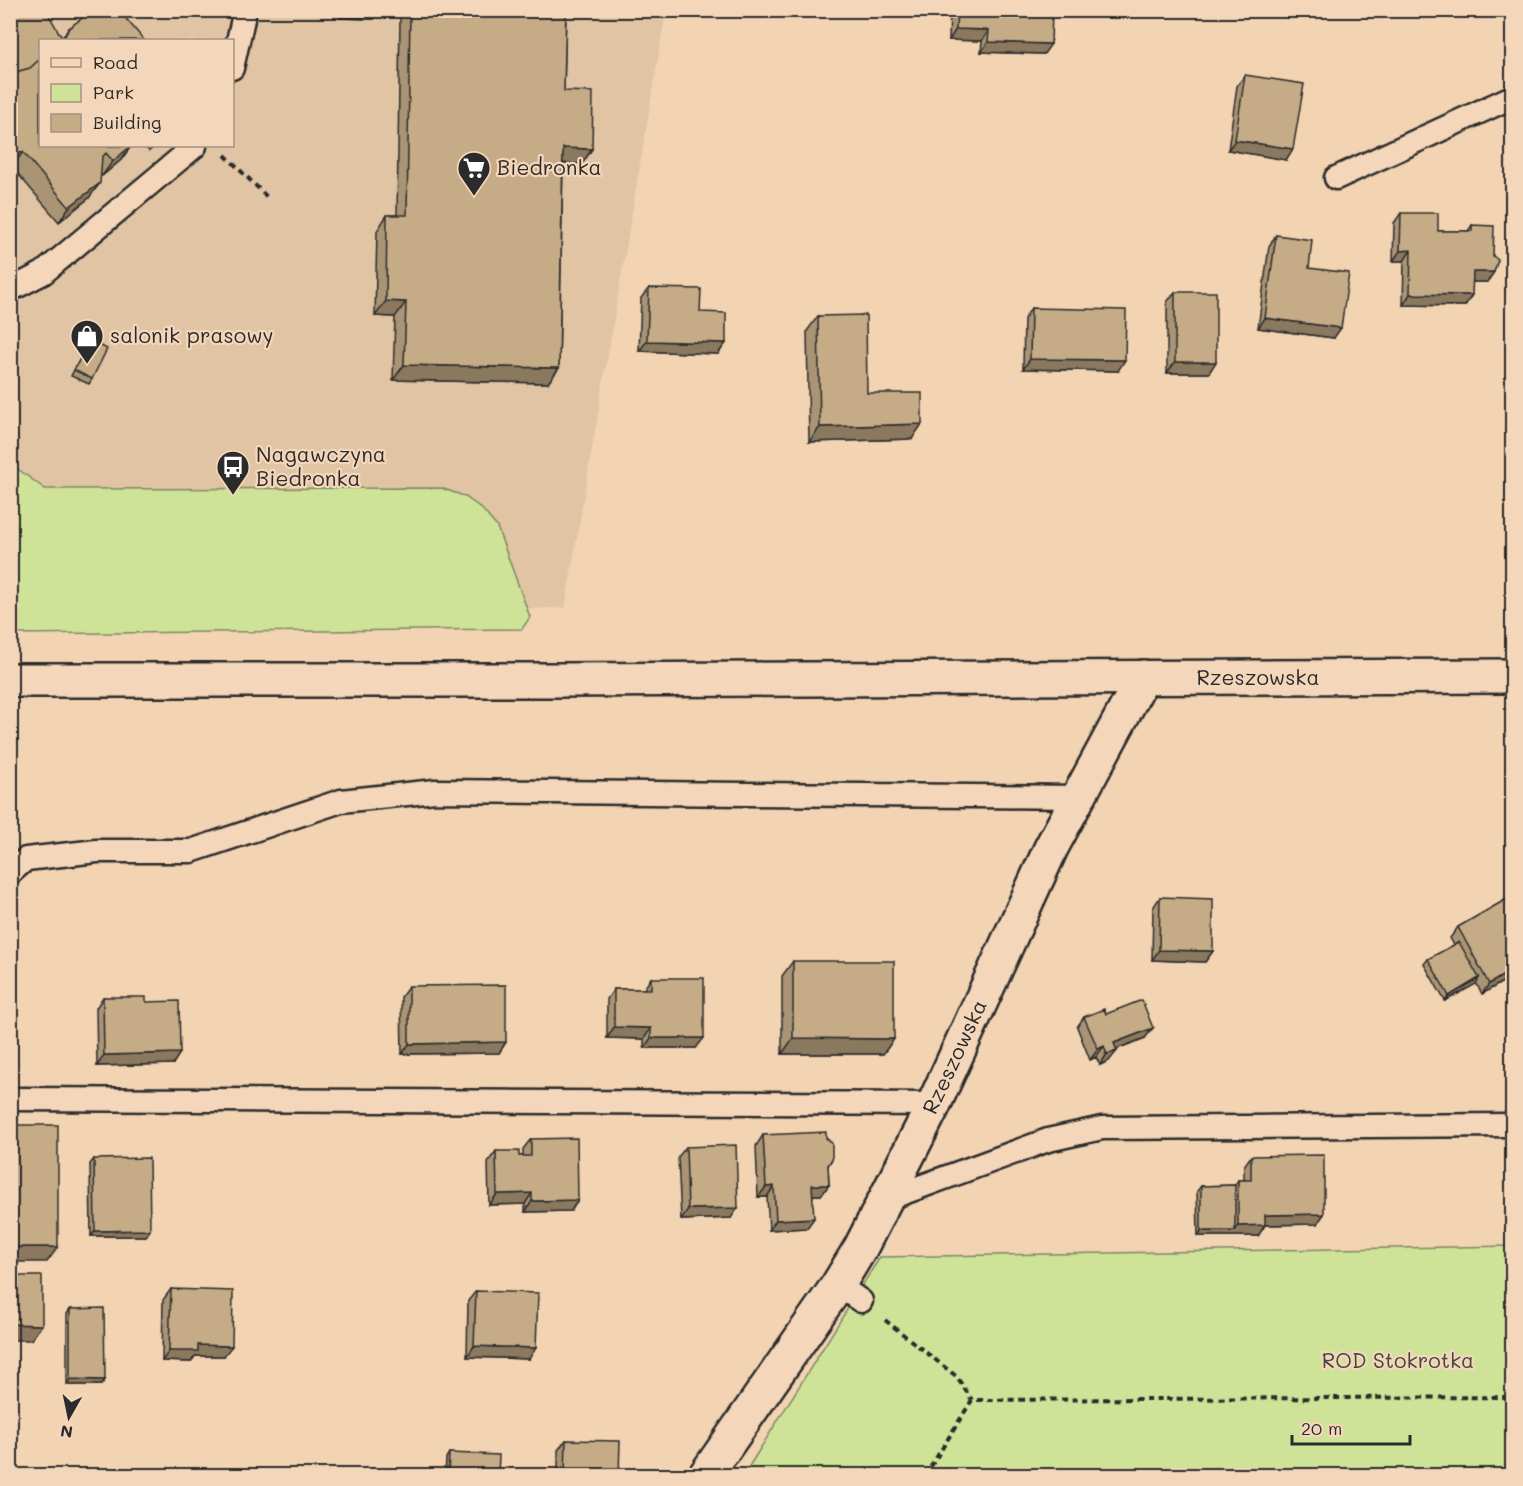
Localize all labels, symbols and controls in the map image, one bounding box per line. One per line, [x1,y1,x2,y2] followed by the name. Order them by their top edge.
[39,39,234,147] legend
[93,50,138,74] text: Road
[93,80,134,104] text: Park
[93,110,161,134] text: Building
[456,150,492,197] supermarket icon: Biedronka
[497,153,602,180] place label: Biedronka
[69,318,105,365] shop icon: salonik prasowy
[110,321,273,348] place label: salonik prasowy
[256,440,386,491] place label: Nagawczyna Biedronka
[215,449,251,496] bus stop icon: Nagawczyna Biedronka
[1196,663,1320,690] street label: Rzeszowska
[915,995,992,1118] street label: Rzeszowska
[1322,1346,1474,1373] park label: ROD Stokrotka
[39,1387,99,1447] north arrow
[1292,1408,1410,1446] scale bar
[1301,1416,1342,1440] text: 20 m
[59,1421,74,1444] text: N

